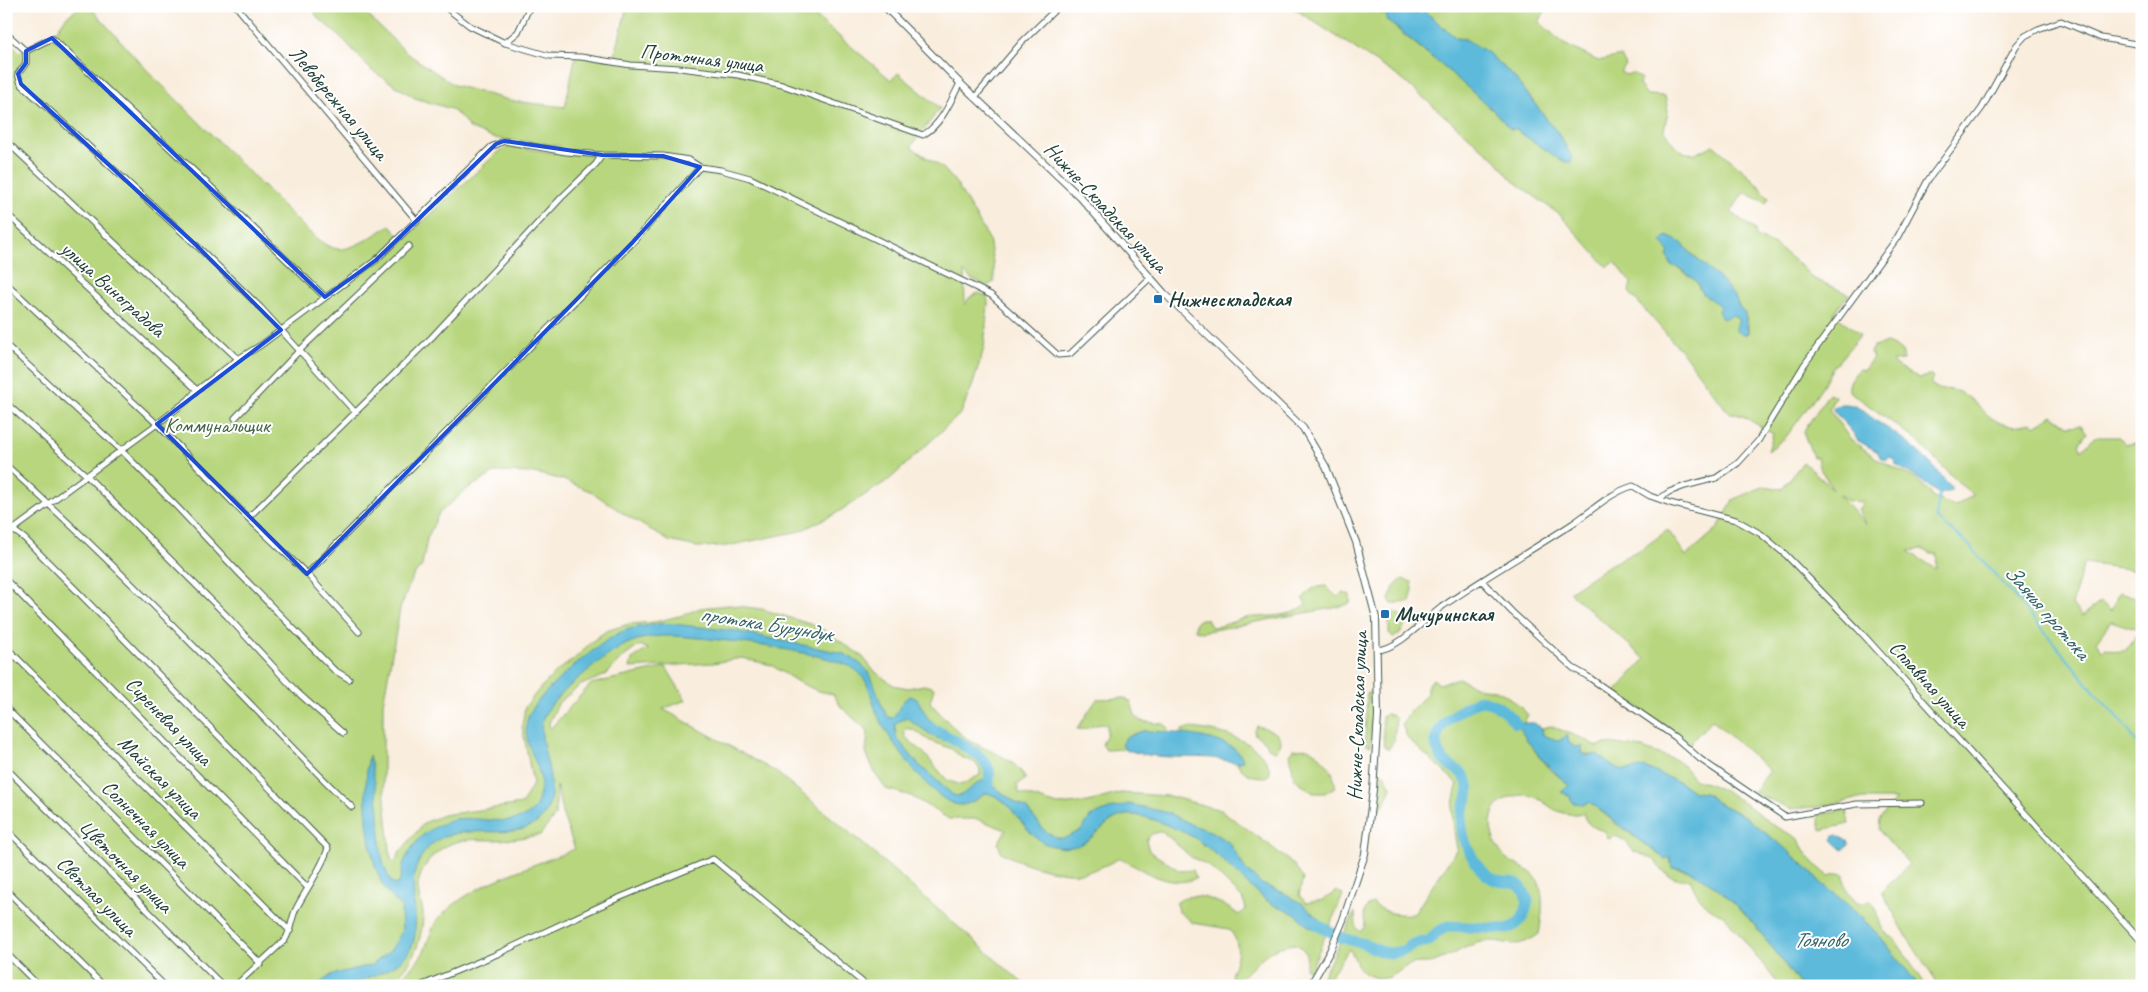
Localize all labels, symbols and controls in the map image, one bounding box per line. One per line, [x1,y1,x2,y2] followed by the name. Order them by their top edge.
[639,38,767,79] street label: Проточная улица
[284,41,396,167] street label: Левобережная улица
[1039,136,1175,280] street label: Нижне-Складская улица
[54,234,172,344] street label: улица Виноградова
[1168,286,1292,312] place label: Нижнескладская
[1152,293,1164,305] marker: Нижнескладская
[165,412,272,438] park label: Коммунальщик
[1998,559,2098,668] water label: Заячья протока
[698,600,838,649] water label: протока Бурундук
[1395,601,1495,628] place label: Мичуринская
[1379,608,1391,620] marker: Мичуринская
[1341,629,1373,801] street label: Нижне-Складская улица
[1884,635,1978,735] street label: Сплавная улица
[120,671,219,772] street label: Сиреневая улица
[113,730,208,825] street label: Майская улица
[96,774,197,875] street label: Солнечная улица
[74,814,180,920] street label: Цветочная улица
[51,850,144,943] street label: Светлая улица
[1793,926,1850,954] water label: Тояново

